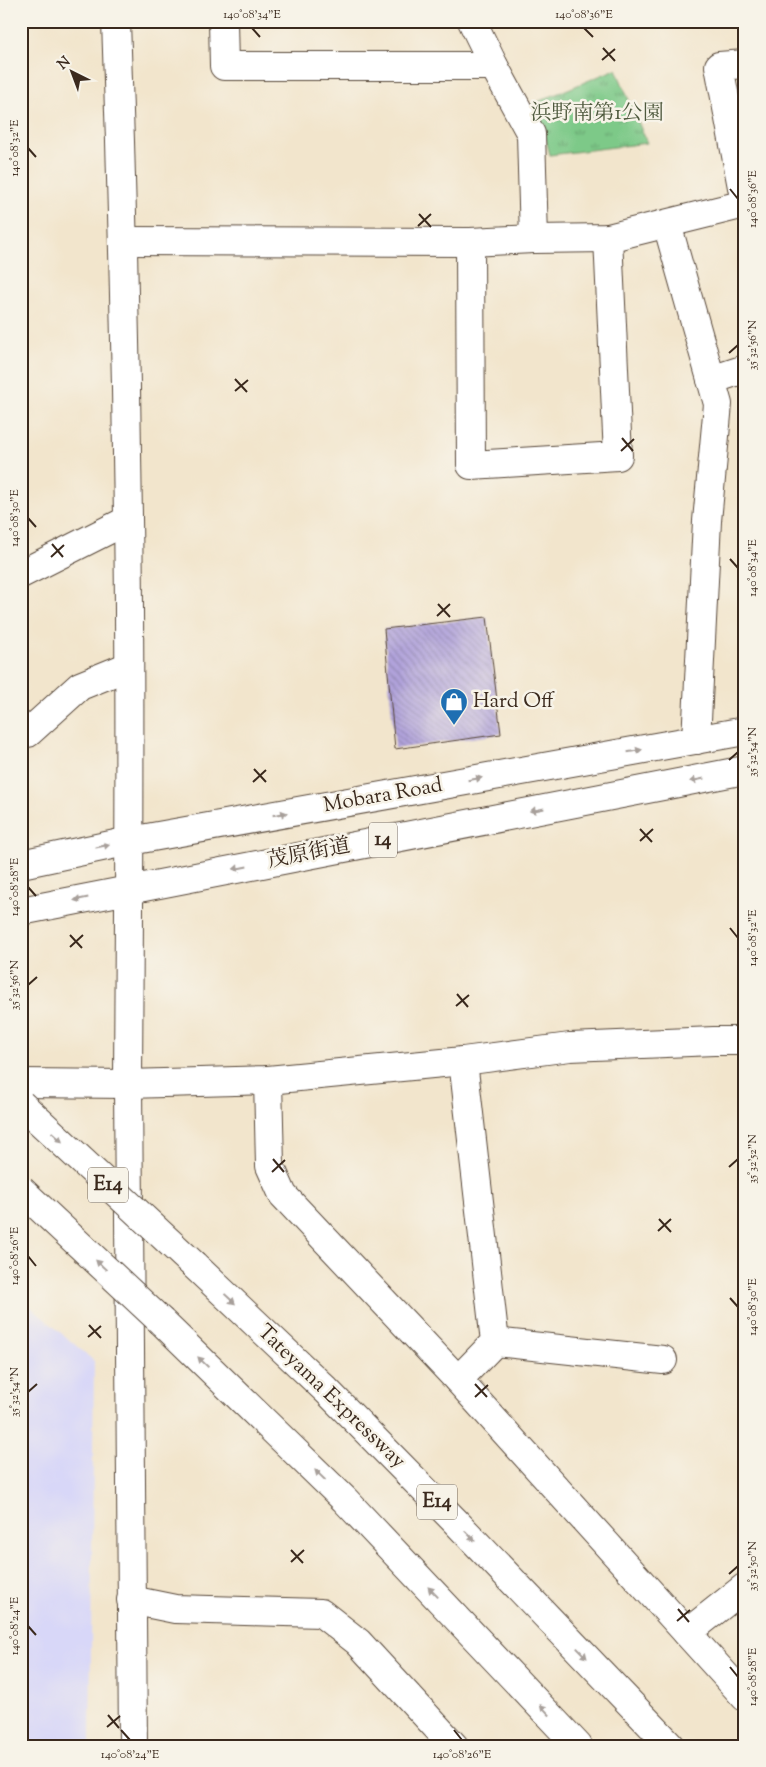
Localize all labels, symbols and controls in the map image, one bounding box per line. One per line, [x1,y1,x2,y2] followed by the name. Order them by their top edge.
[223,6,282,24] text: 140°08'34"E
[555,6,614,24] text: 140°08'36"E
[48,48,98,98] north arrow
[54,53,75,75] text: N
[530,99,664,129] park label: 浜野南第1公園
[6,119,24,177] text: 140°08'32"E
[744,169,762,228] text: 140°08'36"E
[744,319,762,370] text: 35°32'56"N
[6,488,24,547] text: 140°08'30"E
[744,538,762,597] text: 140°08'34"E
[439,687,469,726] shop icon: Hard Off
[473,687,555,717] place label: Hard Off
[744,726,762,777] text: 35°32'54"N
[627,746,643,754] one-way arrow
[321,771,445,821] street label: Mobara Road
[467,775,483,783] one-way arrow
[688,776,704,784] one-way arrow
[529,807,545,815] one-way arrow
[272,809,288,817] one-way arrow
[369,822,397,858] road number: 14
[265,831,353,877] street label: 茂原街道
[96,842,112,850] one-way arrow
[6,857,24,916] text: 140°08'28"E
[232,864,248,872] one-way arrow
[73,895,88,903] one-way arrow
[744,909,762,967] text: 140°08'32"E
[6,959,24,1010] text: 35°32'56"N
[51,1131,63,1143] one-way arrow
[744,1134,762,1184] text: 35°32'52"N
[88,1168,128,1202] road number: E14
[6,1226,24,1285] text: 140°08'26"E
[95,1259,107,1271] one-way arrow
[744,1277,762,1336] text: 140°08'30"E
[224,1293,236,1305] one-way arrow
[250,1318,412,1476] street label: Tateyama Expressway
[197,1356,209,1368] one-way arrow
[6,1366,24,1417] text: 35°32'54"N
[314,1469,326,1481] one-way arrow
[417,1484,457,1520] road number: E14
[464,1530,476,1542] one-way arrow
[744,1540,762,1591] text: 35°32'50"N
[427,1586,439,1598] one-way arrow
[6,1596,24,1655] text: 140°08'24"E
[576,1647,588,1659] one-way arrow
[744,1647,762,1706] text: 140°08'28"E
[539,1704,551,1716] one-way arrow
[101,1746,160,1764] text: 140°08'24"E
[433,1746,492,1764] text: 140°08'26"E

